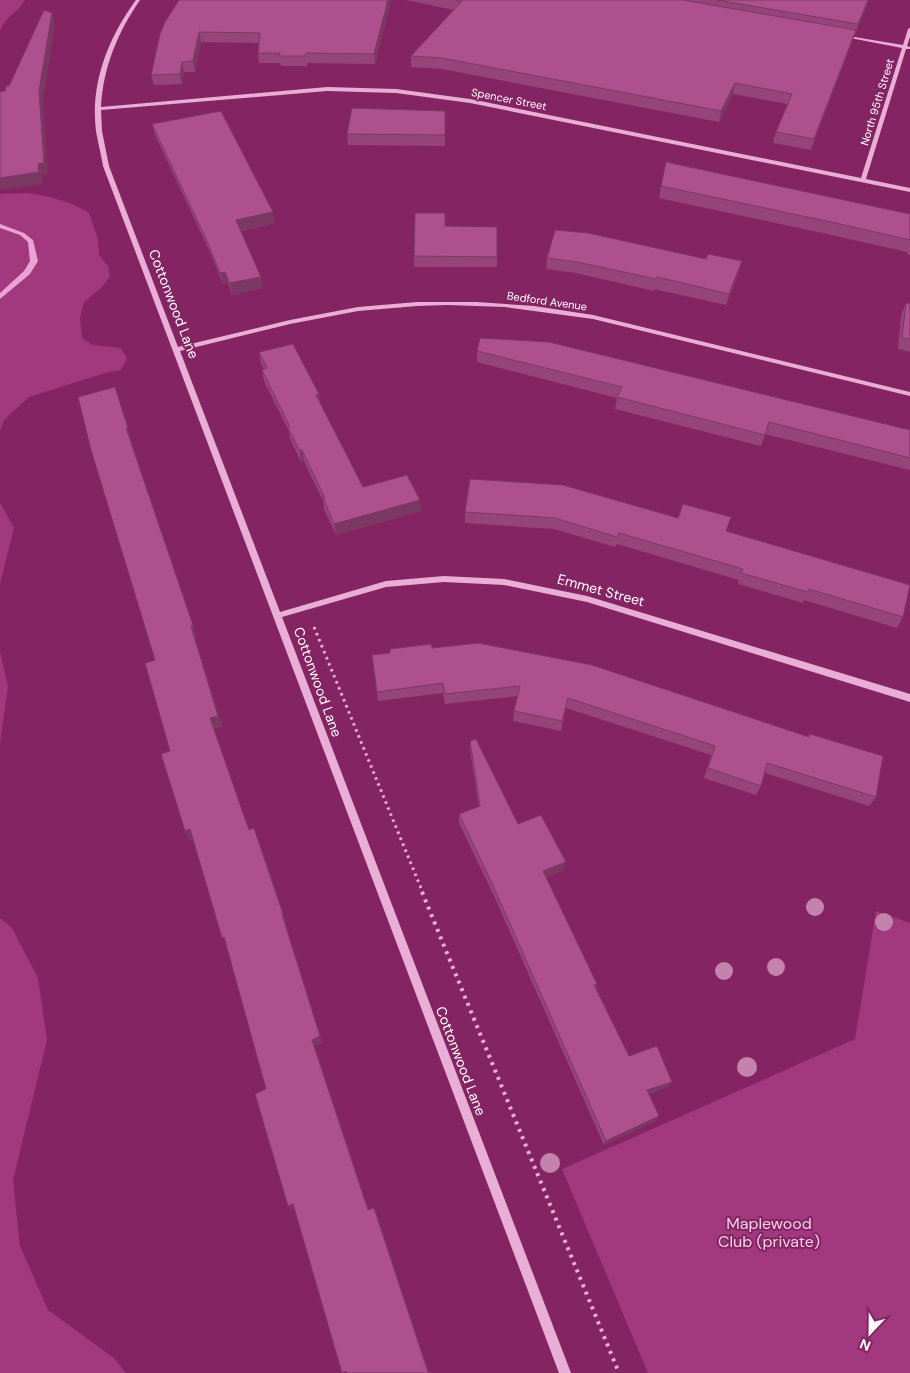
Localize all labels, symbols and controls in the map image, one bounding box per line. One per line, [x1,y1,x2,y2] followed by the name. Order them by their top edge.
[857,57,897,147] street label: North 95th Street
[470,85,548,113] street label: Spencer Street
[145,247,203,361] street label: Cottonwood Lane
[506,288,588,314] street label: Bedford Avenue
[555,570,647,610] street label: Emmet Street
[290,625,346,739] street label: Cottonwood Lane
[432,1004,490,1118] street label: Cottonwood Lane
[718,1213,820,1252] park label: Maplewood Club (private)
[845,1308,895,1358] north arrow
[857,1335,873,1355] text: N

